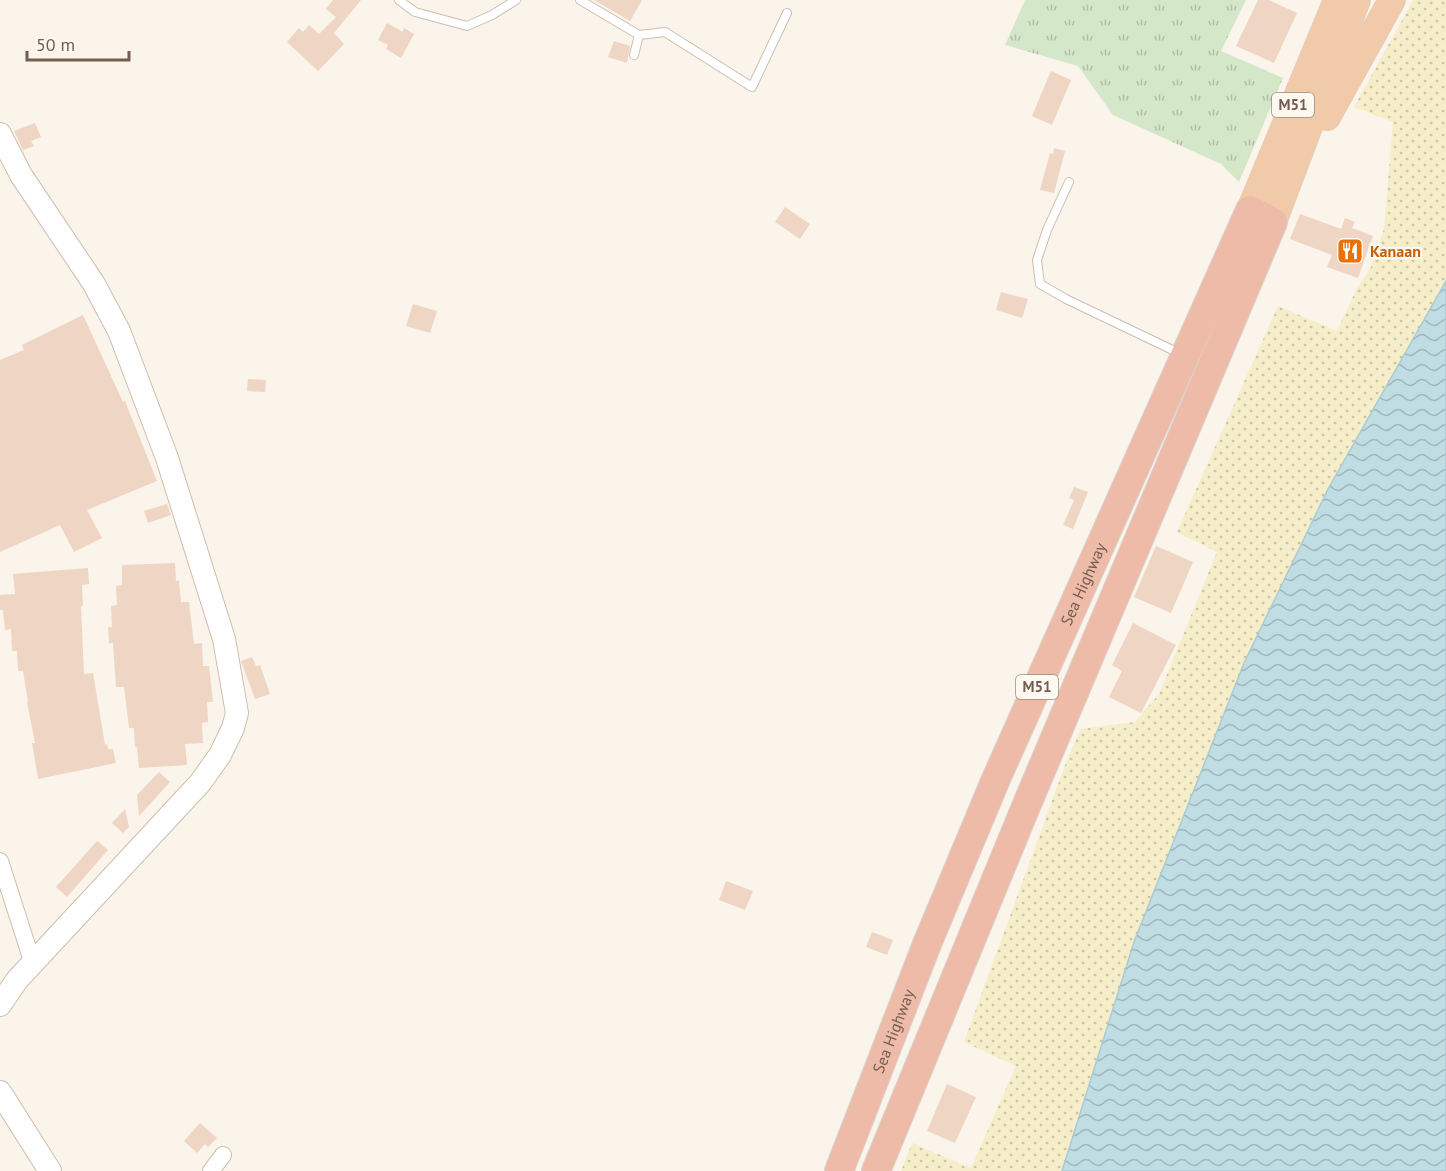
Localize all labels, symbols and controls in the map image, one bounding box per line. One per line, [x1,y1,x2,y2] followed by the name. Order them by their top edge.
[27,24,129,62] scale bar
[36,33,75,56] text: 50 m
[1272,93,1314,117] road number: M51
[1335,236,1365,266] restaurant icon: Kanaan
[1370,241,1421,261] place label: Kanaan
[1056,539,1110,628] street label: Sea Highway
[1016,675,1058,699] road number: M51
[868,986,919,1076] street label: Sea Highway

